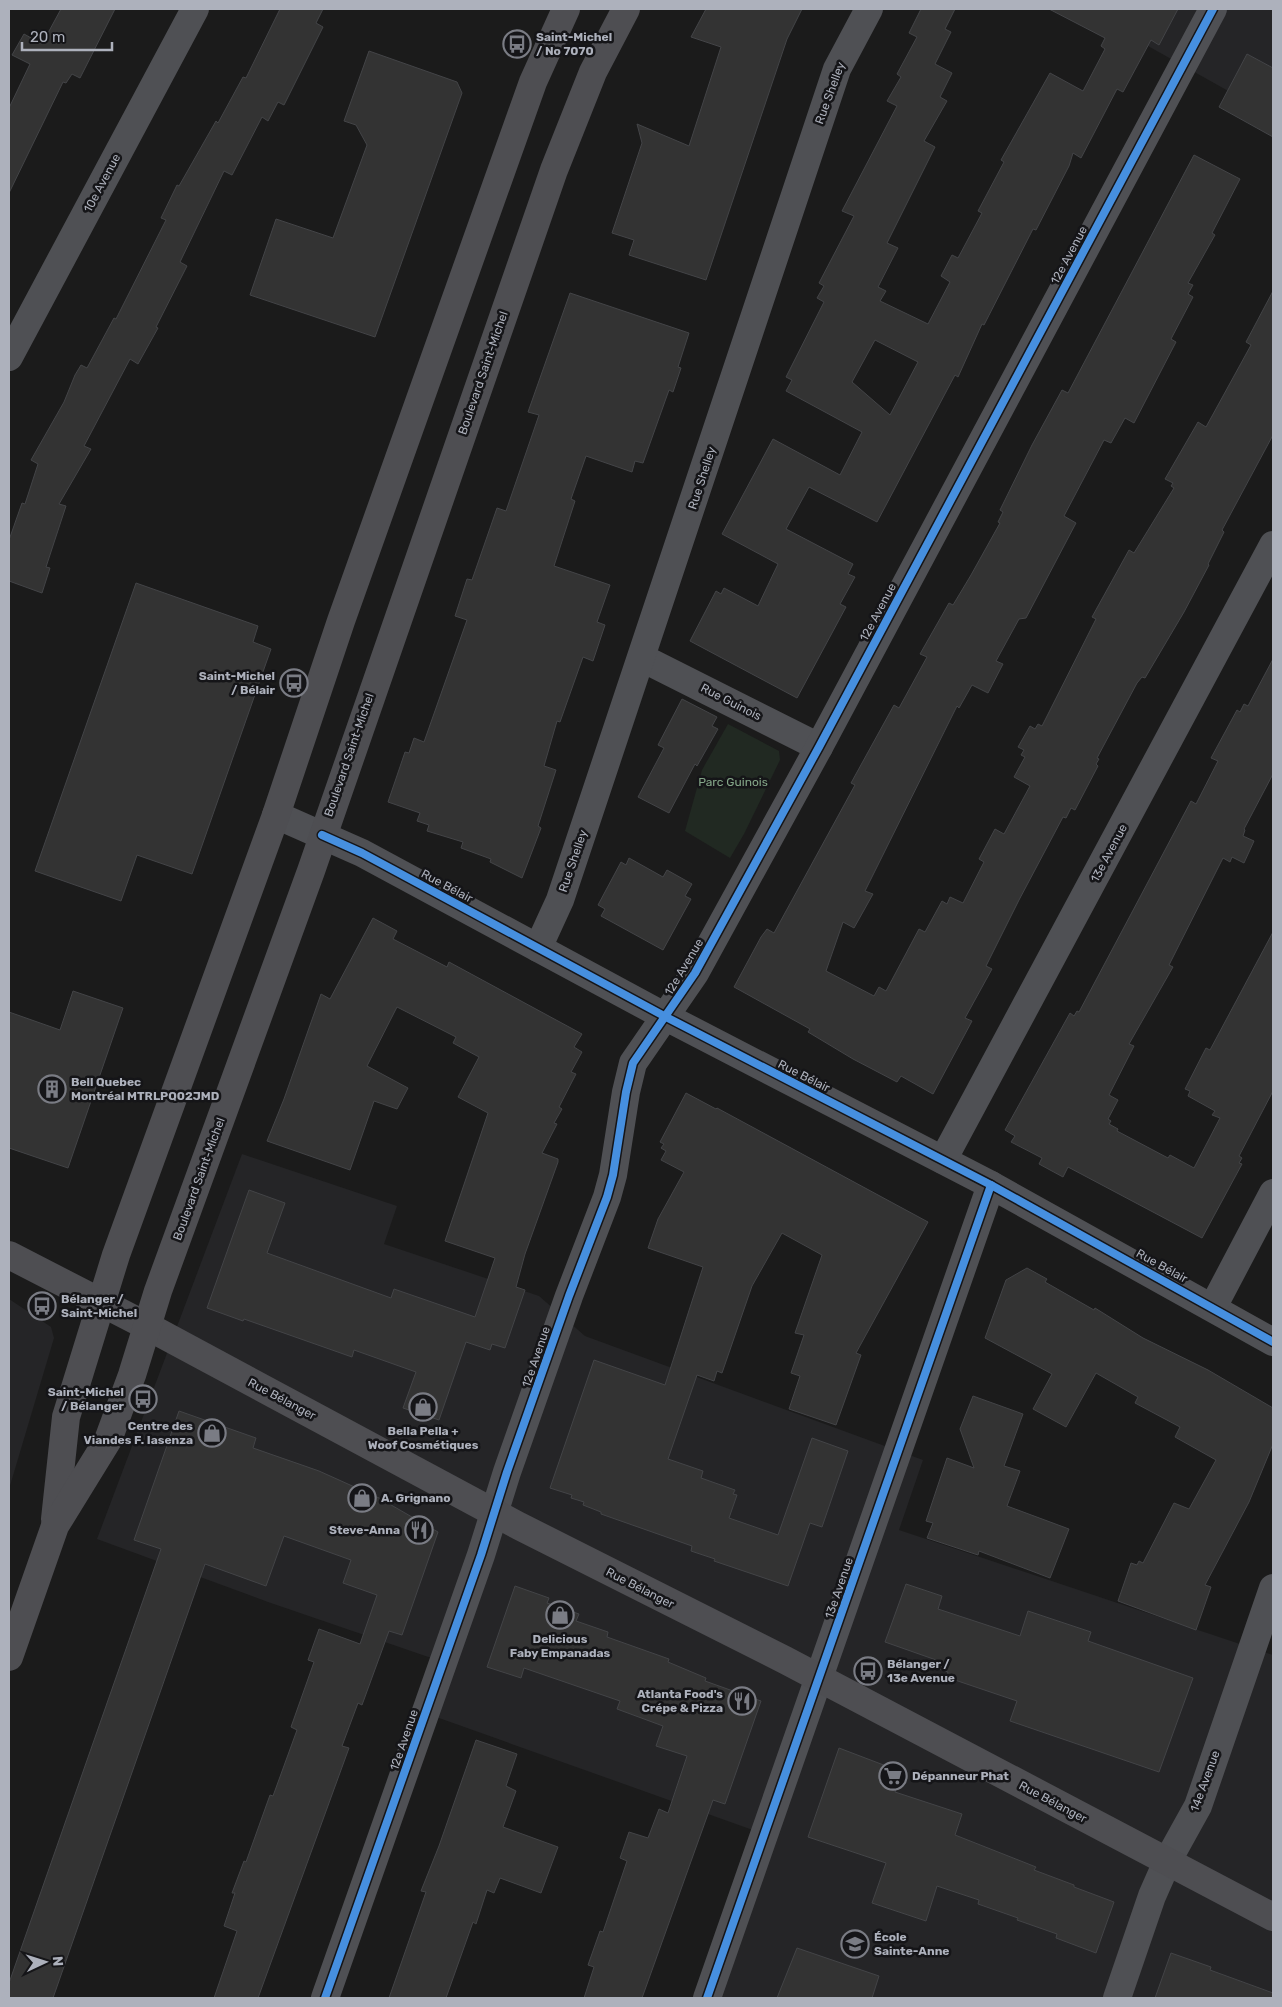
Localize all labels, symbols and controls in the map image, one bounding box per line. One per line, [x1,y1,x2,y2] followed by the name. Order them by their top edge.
[22,20,112,52] scale bar
[30,28,65,46] text: 20 m
[502,29,532,59] bus stop icon: Saint-Michel / No 7070
[536,30,612,58] place label: Saint-Michel / No 7070
[812,60,848,126] street label: Rue Shelley
[81,151,123,215] street label: 10e Avenue
[1048,223,1090,286] street label: 12e Avenue
[455,309,511,437] street label: Boulevard Saint-Michel
[685,444,719,511] street label: Rue Shelley
[857,580,899,643] street label: 12e Avenue
[279,668,309,698] bus stop icon: Saint-Michel / Bélair
[199,669,276,697] place label: Saint-Michel / Bélair
[698,681,764,723] street label: Rue Guinois
[321,691,377,819] street label: Boulevard Saint-Michel
[698,775,768,789] park label: Parc Guinois
[1088,821,1130,884] street label: 13e Avenue
[556,828,590,894] street label: Rue Shelley
[419,867,476,906] street label: Rue Bélair
[662,936,707,998] street label: 12e Avenue
[776,1057,833,1095] street label: Rue Bélair
[37,1074,67,1104] building icon: Bell Quebec Montréal MTRLPQ02JMD
[71,1075,220,1103] place label: Bell Quebec Montréal MTRLPQ02JMD
[170,1116,228,1242] street label: Boulevard Saint-Michel
[1134,1246,1190,1286] street label: Rue Bélair
[27,1291,57,1321] bus stop icon: Bélanger / Saint-Michel
[61,1292,137,1320] place label: Bélanger / Saint-Michel
[519,1324,553,1389] street label: 12e Avenue
[246,1375,319,1423] street label: Rue Bélanger
[128,1384,158,1414] bus stop icon: Saint-Michel / Bélanger
[48,1385,125,1413] place label: Saint-Michel / Bélanger
[408,1392,438,1422] shop icon: Bella Pella + Woof Cosmétiques
[197,1418,227,1448] shop icon: Centre des Viandes F. Iasenza
[84,1419,193,1447] place label: Centre des Viandes F. Iasenza
[368,1424,479,1452] place label: Bella Pella + Woof Cosmétiques
[347,1483,377,1513] shop icon: A. Grignano
[381,1491,451,1505] place label: A. Grignano
[404,1515,434,1545] restaurant icon: Steve-Anna
[329,1523,400,1537] place label: Steve-Anna
[822,1555,856,1620] street label: 13e Avenue
[604,1565,677,1611] street label: Rue Bélanger
[545,1600,575,1630] shop icon: Delicious Faby Empanadas
[510,1632,611,1660] place label: Delicious Faby Empanadas
[853,1656,883,1686] bus stop icon: Bélanger / 13e Avenue
[887,1657,955,1685] place label: Bélanger / 13e Avenue
[727,1686,757,1716] restaurant icon: Atlanta Food's Crépe & Pizza
[637,1687,723,1715] place label: Atlanta Food's Crépe & Pizza
[387,1707,421,1772] street label: 12e Avenue
[1187,1748,1223,1813] street label: 14e Avenue
[878,1761,908,1791] supermarket icon: Dépanneur Phat
[912,1769,1009,1783] place label: Dépanneur Phat
[1017,1778,1090,1826] street label: Rue Bélanger
[840,1929,870,1959] school or university icon: École Sainte-Anne
[874,1930,950,1958] place label: École Sainte-Anne
[20,1937,70,1987] north arrow
[49,1956,66,1967] text: N

